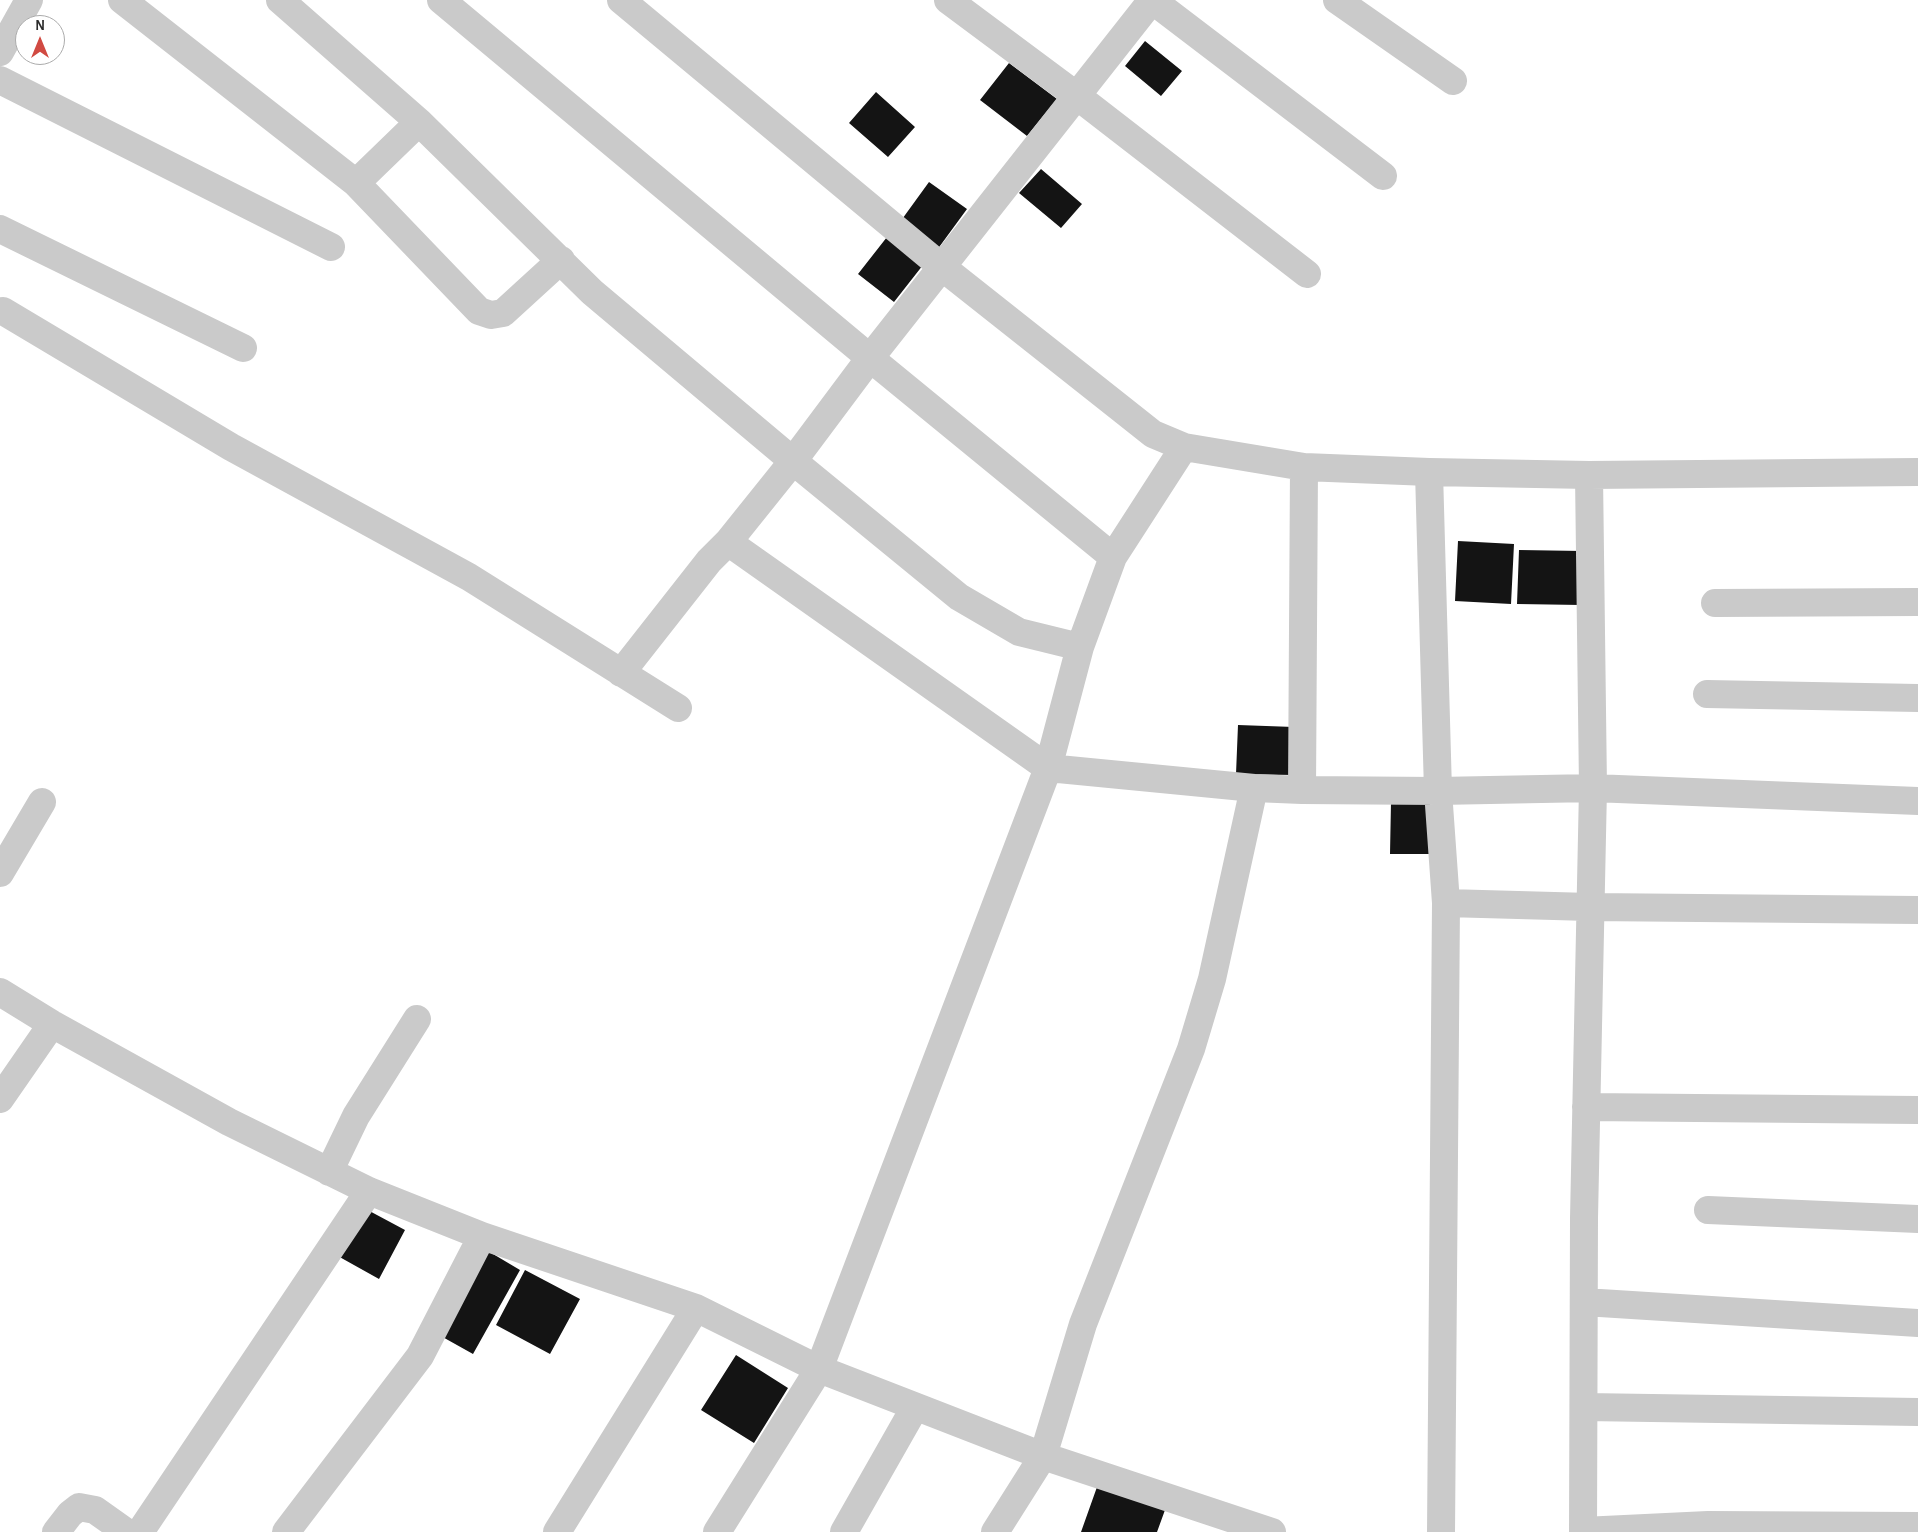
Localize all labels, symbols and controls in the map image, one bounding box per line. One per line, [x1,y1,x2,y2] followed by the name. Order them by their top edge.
[15,15,65,65] north arrow
[35,19,45,33] text: N

